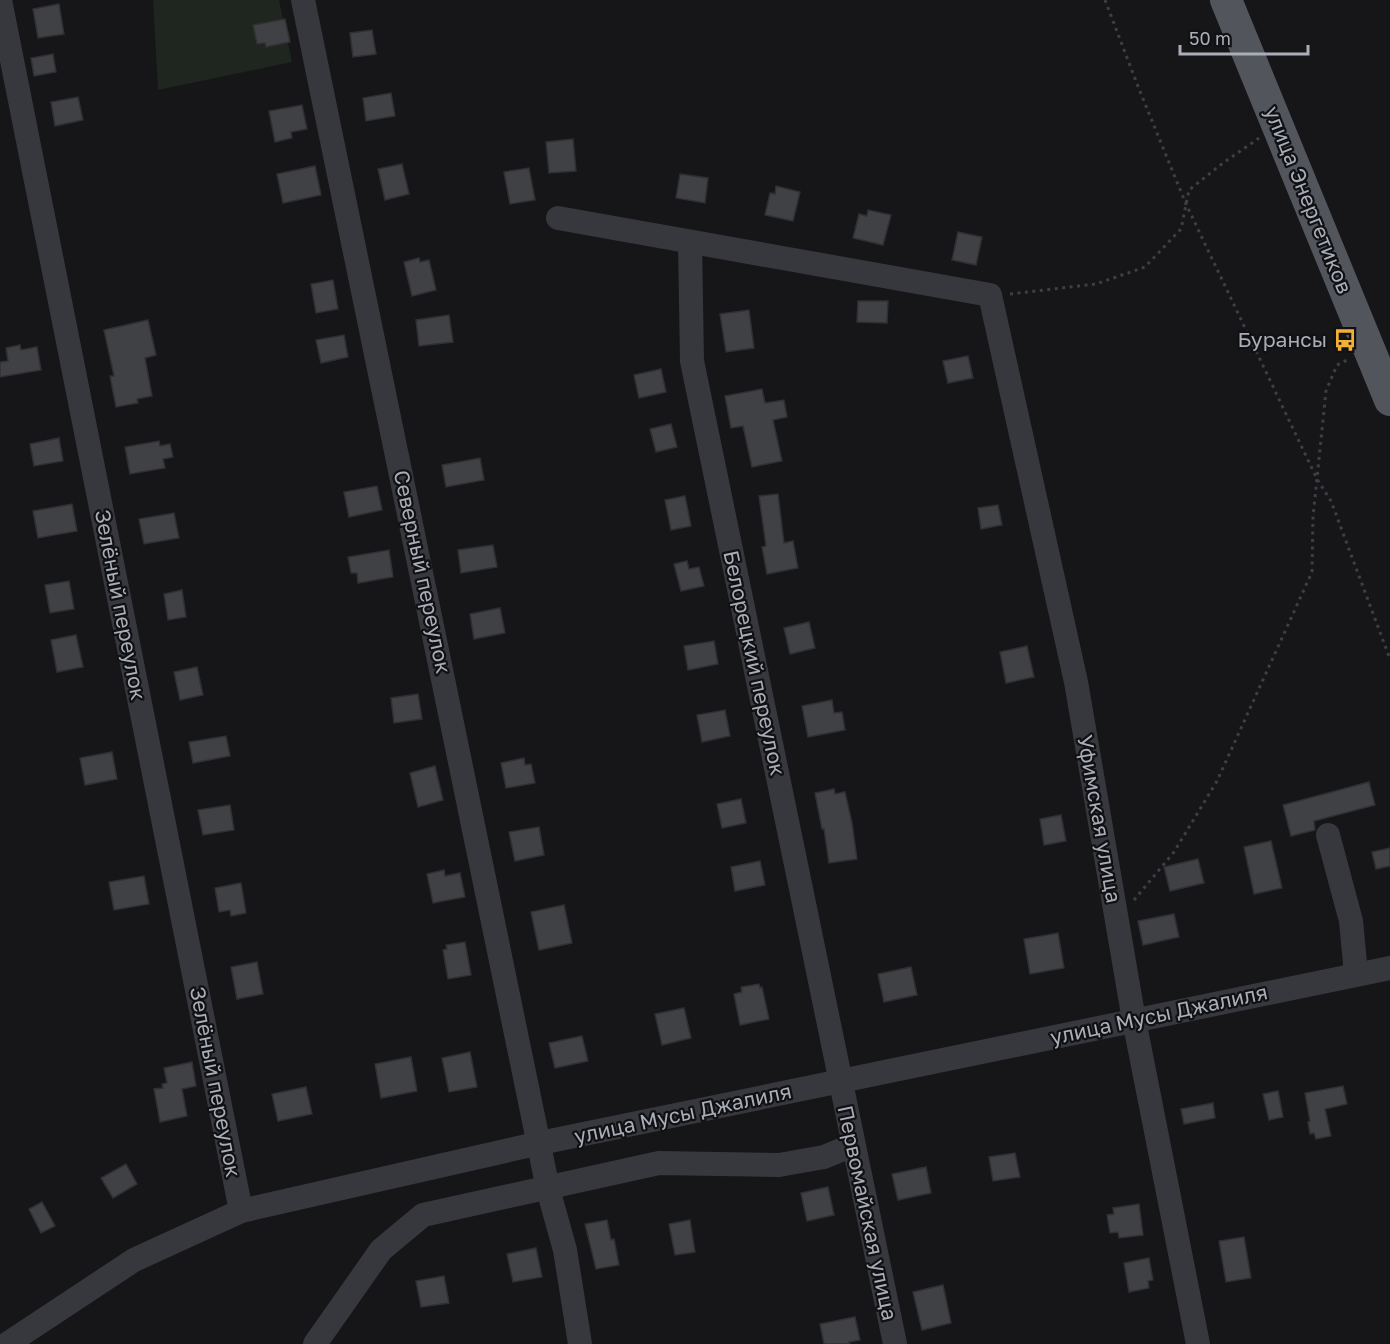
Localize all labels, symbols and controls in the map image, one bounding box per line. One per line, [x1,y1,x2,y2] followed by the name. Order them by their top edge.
[1180,18,1308,56] scale bar
[1189,27,1231,49] text: 50 m
[1259,102,1358,297] street label: улица Энергетиков
[1238,326,1327,352] place label: Бурансы
[1332,327,1358,353] bus stop icon: Бурансы
[389,468,457,676] street label: Северный переулок
[90,507,152,702] street label: Зелёный переулок
[718,548,792,778] street label: Белорецкий переулок
[1072,733,1128,905] street label: Уфимская улица
[1048,978,1270,1050] street label: улица Мусы Джалиля
[185,984,247,1179] street label: Зелёный переулок
[572,1077,794,1149] street label: улица Мусы Джалиля
[832,1103,903,1323] street label: Первомайская улица

